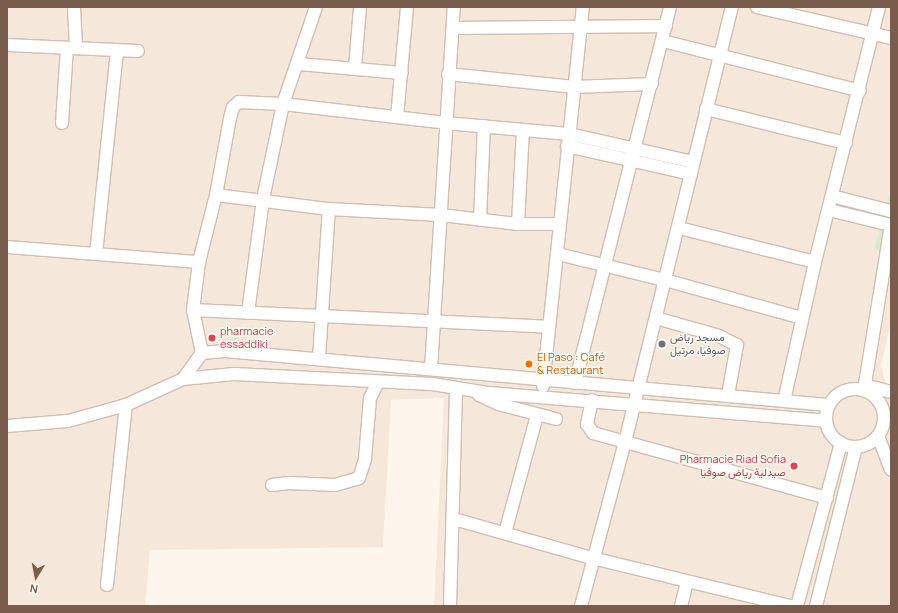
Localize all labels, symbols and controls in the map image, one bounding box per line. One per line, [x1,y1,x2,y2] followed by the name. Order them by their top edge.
[220,325,273,351] place label: pharmacie essaddiki
[670,331,726,357] place label: مسجد رياض صوفيا، مرتیل
[207,333,217,343] marker: pharmacie essaddiki
[657,339,667,349] marker: مسجد رياض صوفيا، مرتیل
[537,351,605,377] place label: El Paso : Café & Restaurant
[524,359,534,369] marker: El Paso : Café & Restaurant
[680,453,786,479] place label: Pharmacie Riad Sofia صيدلية رياض صوفيا
[789,461,799,471] marker: Pharmacie Riad Sofia صيدلية رياض صوفيا
[16,557,56,597] north arrow
[29,581,39,597] text: N

